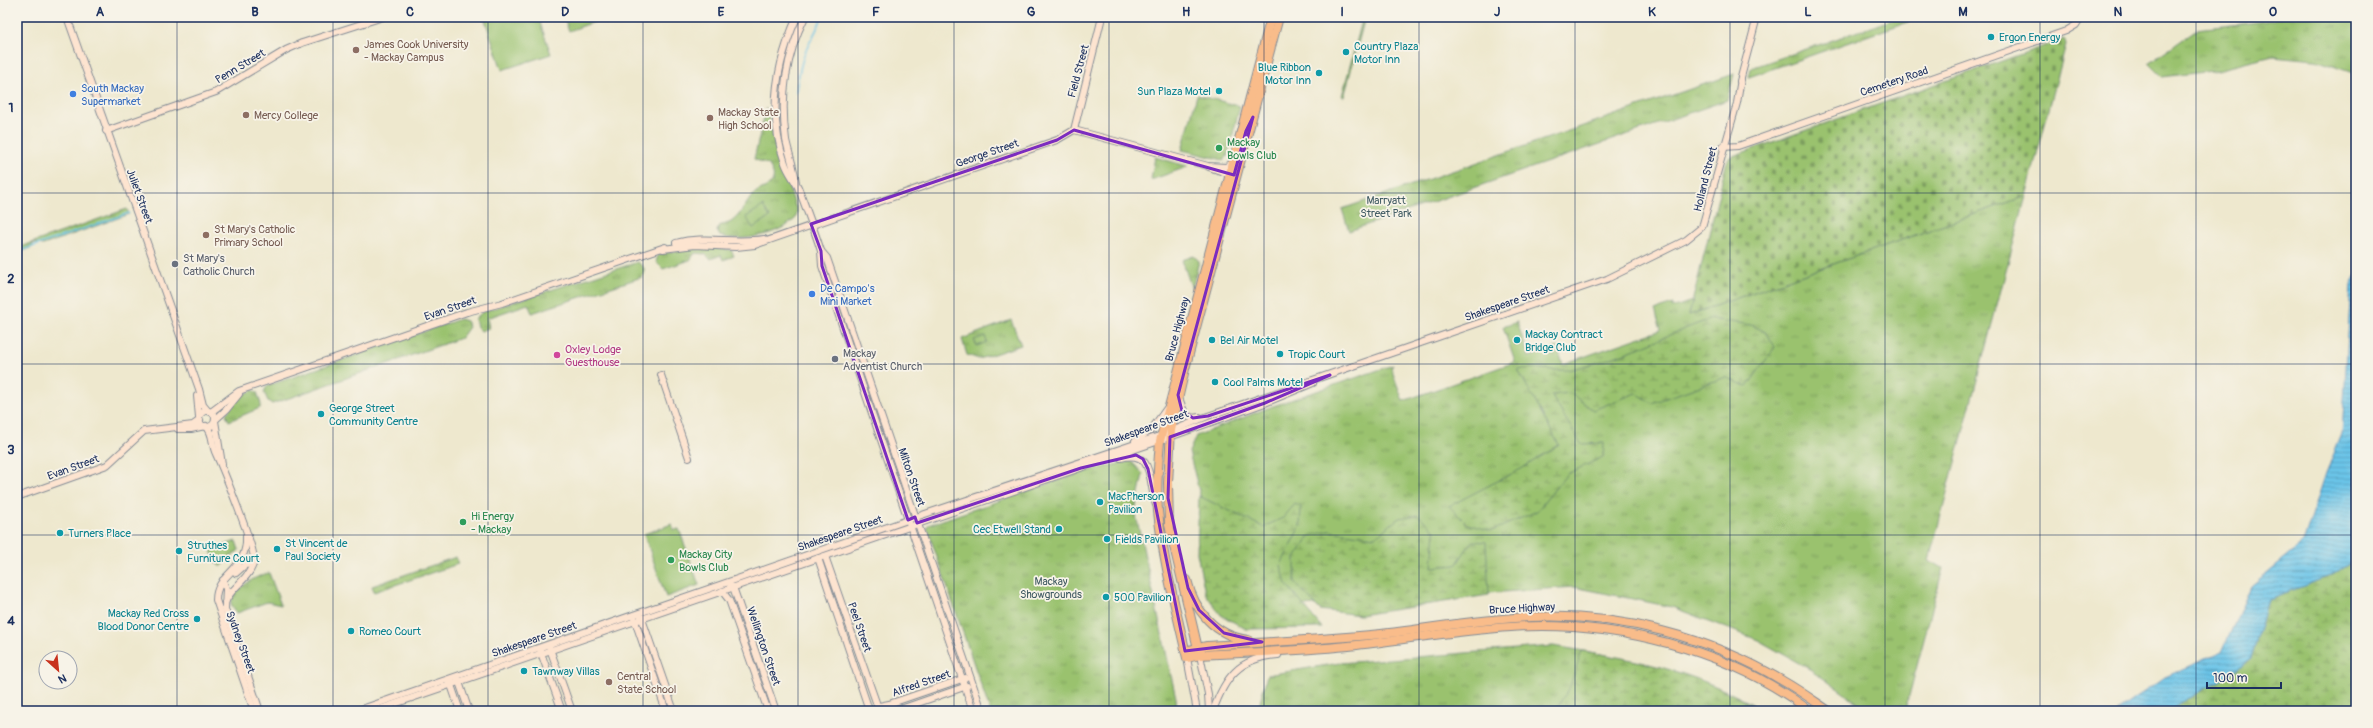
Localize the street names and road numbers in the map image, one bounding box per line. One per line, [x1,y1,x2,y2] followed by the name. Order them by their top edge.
[1065,43,1092,99] street label: Field Street
[213,46,268,86] street label: Penn Street
[1859,64,1930,99] street label: Cemetery Road
[954,136,1021,170] street label: George Street
[1691,145,1720,213] street label: Holland Street
[124,167,156,226] street label: Juliet Street
[1463,283,1552,324] street label: Shakespeare Street
[423,293,478,323] street label: Evan Street
[1163,295,1192,363] street label: Bruce Highway
[1102,407,1191,450] street label: Shakespeare Street
[895,446,928,509] street label: Milton Street
[46,452,101,483] street label: Evan Street
[796,513,885,554] street label: Shakespeare Street
[1489,600,1556,617] street label: Bruce Highway
[845,601,874,654] street label: Peel Street
[744,605,783,688] street label: Wellington Street
[223,609,258,675] street label: Sydney Street
[490,619,579,660] street label: Shakespeare Street
[890,667,953,700] street label: Alfred Street

